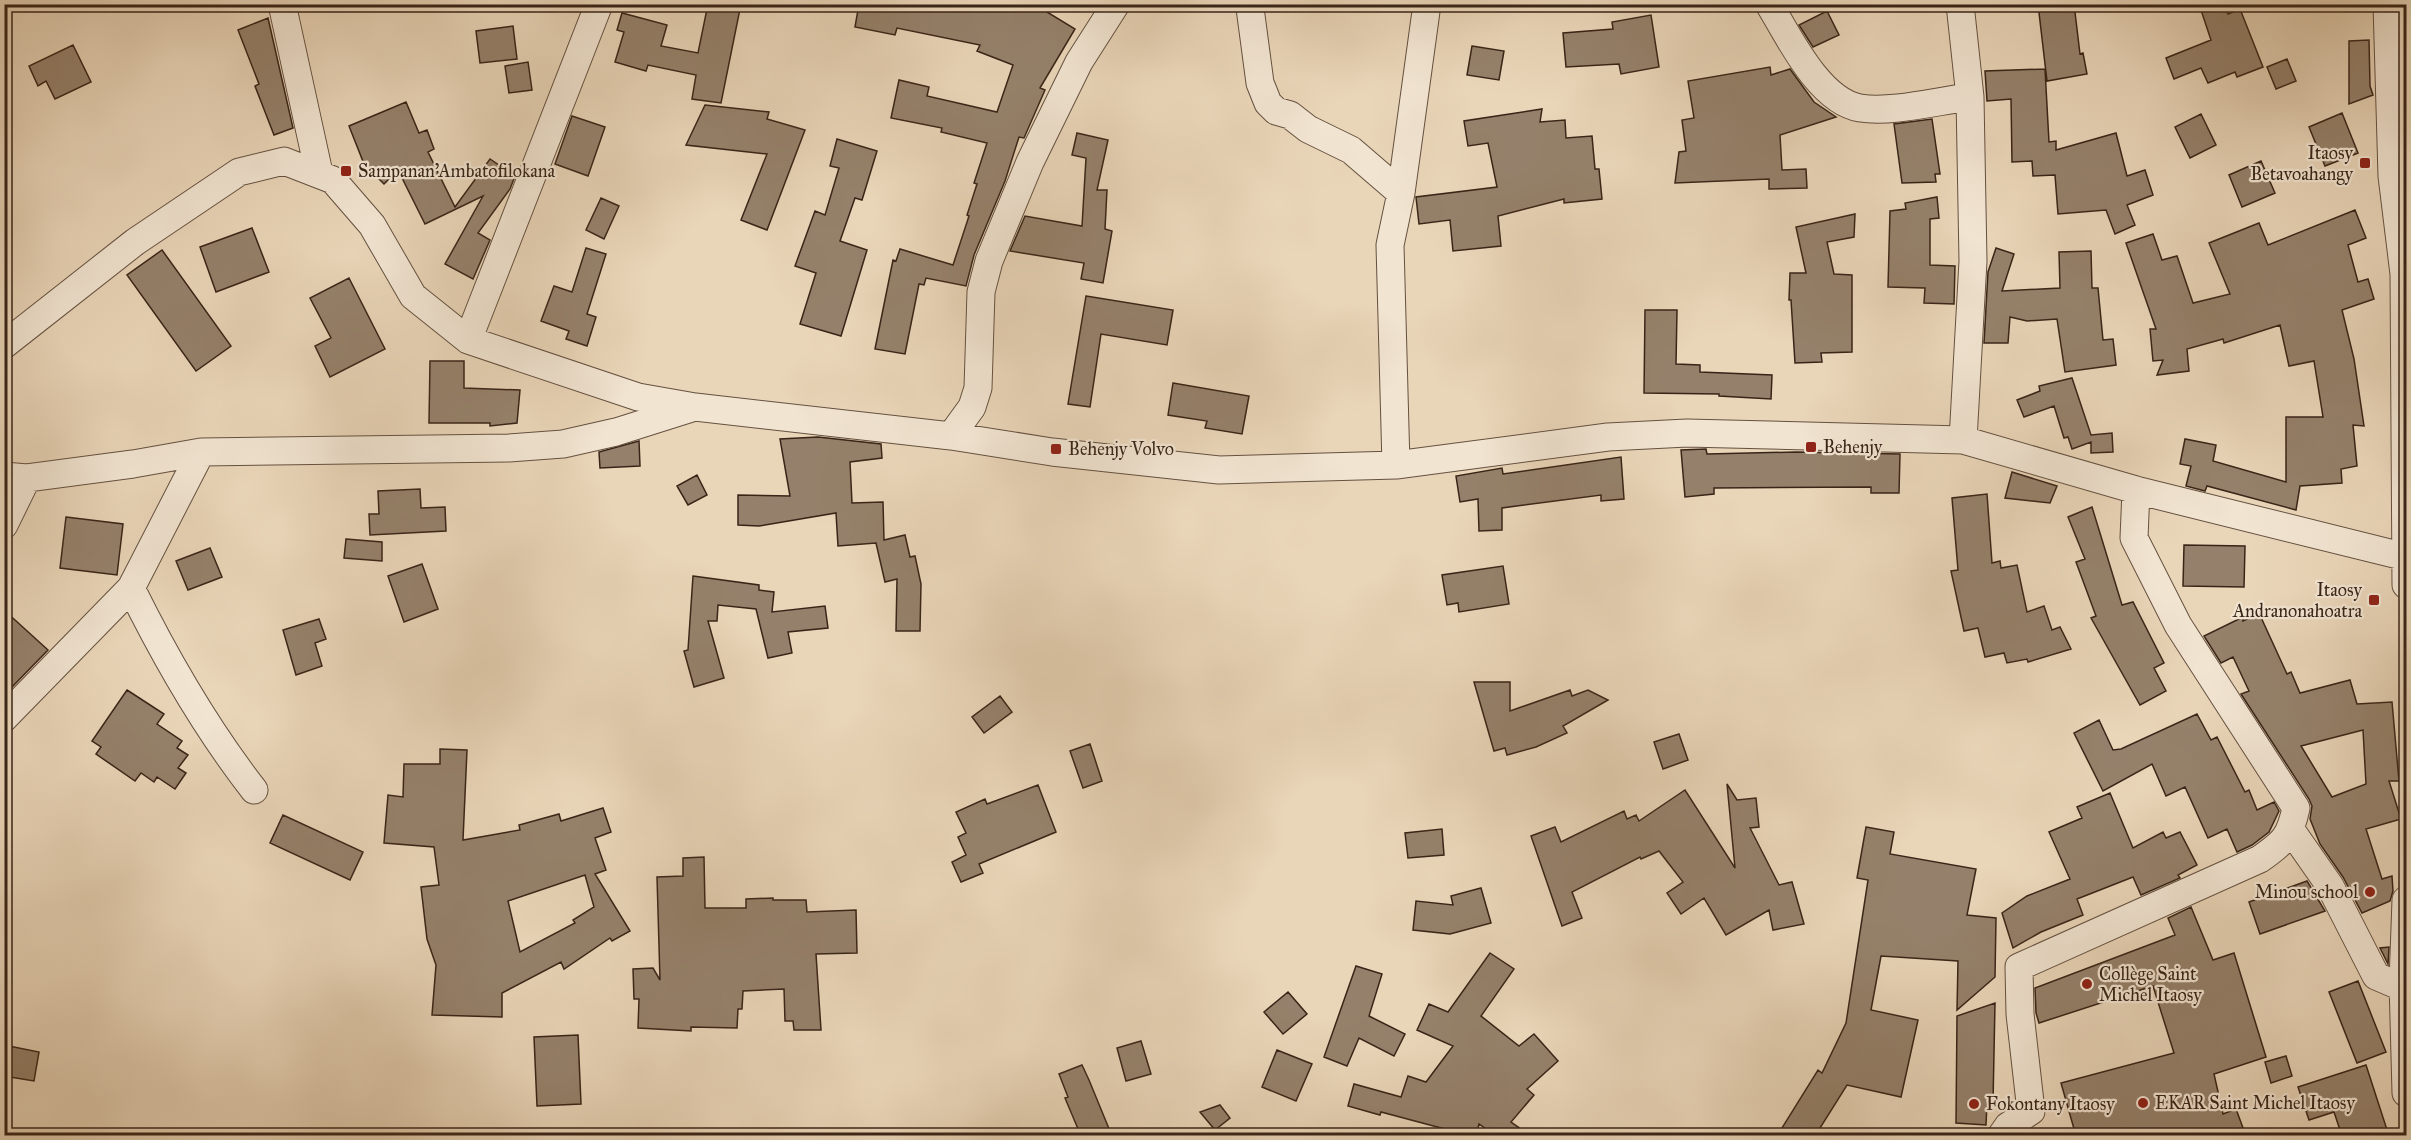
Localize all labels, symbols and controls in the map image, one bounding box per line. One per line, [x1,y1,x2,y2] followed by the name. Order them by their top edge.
[2250,142,2354,186] place label: Itaosy Betavoahangy
[2358,156,2372,170] marker: Itaosy Betavoahangy
[358,160,556,182] place label: Sampanan'Ambatofilokana
[339,164,353,178] marker: Sampanan'Ambatofilokana
[1823,436,1883,458] place label: Behenjy
[1068,438,1174,460] place label: Behenjy Volvo
[1804,440,1818,454] marker: Behenjy
[1049,442,1063,456] marker: Behenjy Volvo
[2232,579,2363,622] place label: Itaosy Andranonahoatra
[2367,593,2381,607] marker: Itaosy Andranonahoatra
[2255,881,2358,903] place label: Minou school
[2363,885,2377,899] marker: Minou school
[2099,963,2202,1006] place label: Collège Saint Michel Itaosy
[2080,977,2094,991] marker: Collège Saint Michel Itaosy
[2155,1092,2355,1114] place label: EKAR Saint Michel Itaosy
[1986,1093,2115,1115] place label: Fokontany Itaosy
[2136,1096,2150,1110] marker: EKAR Saint Michel Itaosy
[1967,1097,1981,1111] marker: Fokontany Itaosy

